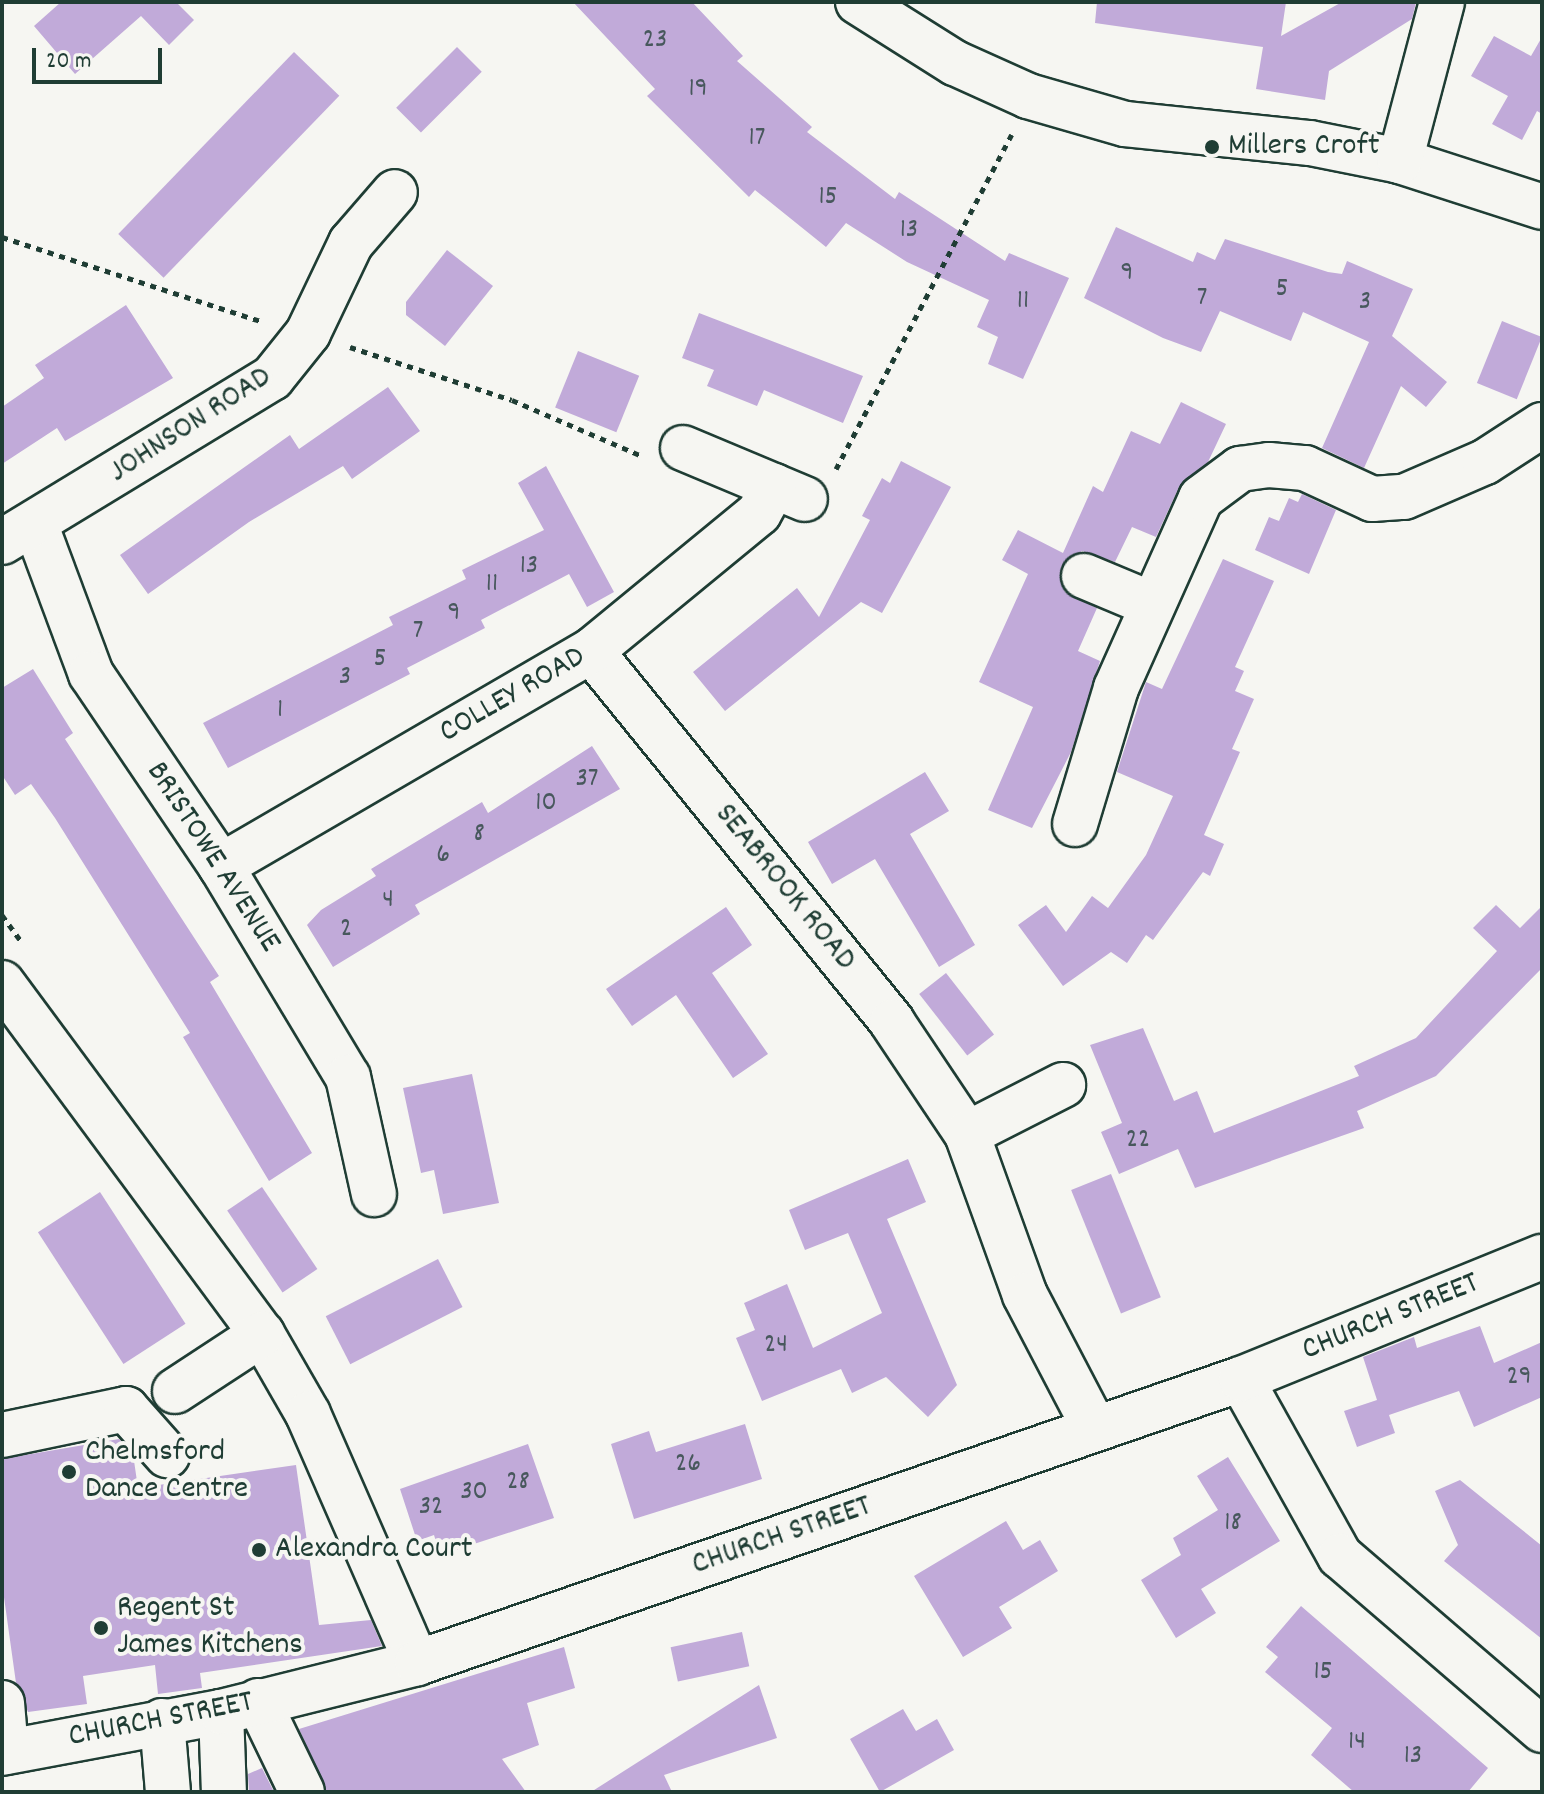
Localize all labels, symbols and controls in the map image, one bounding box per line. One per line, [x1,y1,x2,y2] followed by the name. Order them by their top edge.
[643,24,667,58] house number: 23
[36,32,166,82] scale bar
[46,45,92,79] text: 20 m
[689,73,707,107] house number: 19
[749,122,765,156] house number: 17
[1228,128,1380,166] place label: Millers Croft
[1203,138,1221,156] marker: Millers Croft
[818,181,838,215] house number: 15
[900,214,918,248] house number: 13
[1121,257,1133,291] house number: 9
[1276,273,1288,307] house number: 5
[1197,282,1207,316] house number: 7
[1017,285,1029,319] house number: 11
[1359,286,1371,320] house number: 3
[103,359,279,493] street label: JOHNSON ROAD
[520,550,538,584] house number: 13
[486,568,498,602] house number: 11
[448,597,460,631] house number: 9
[413,615,423,649] house number: 7
[433,639,593,753] street label: COLLEY ROAD
[374,643,386,677] house number: 5
[339,661,351,695] house number: 3
[277,694,283,728] house number: 1
[136,756,288,960] street label: BRISTOWE AVENUE
[575,763,599,797] house number: 37
[535,787,557,821] house number: 10
[705,797,863,979] street label: SEABROOK ROAD
[473,818,485,852] house number: 8
[436,839,450,873] house number: 6
[382,884,394,918] house number: 4
[340,913,352,947] house number: 2
[1126,1124,1150,1158] house number: 22
[1297,1265,1485,1371] street label: CHURCH STREET
[764,1329,788,1363] house number: 24
[1506,1361,1532,1395] house number: 29
[85,1435,248,1510] place label: Chelmsford Dance Centre
[675,1448,701,1482] house number: 26
[60,1463,78,1481] marker: Chelmsford Dance Centre
[506,1466,530,1500] house number: 28
[460,1476,488,1510] house number: 30
[687,1488,877,1586] street label: CHURCH STREET
[419,1491,443,1525] house number: 32
[1224,1507,1242,1541] house number: 18
[275,1531,473,1569] place label: Alexandra Court
[250,1541,268,1559] marker: Alexandra Court
[117,1591,303,1666] place label: Regent St James Kitchens
[92,1619,110,1637] marker: Regent St James Kitchens
[1313,1656,1333,1690] house number: 15
[66,1684,256,1758] street label: CHURCH STREET
[1348,1726,1366,1760] house number: 14
[1404,1740,1422,1774] house number: 13

